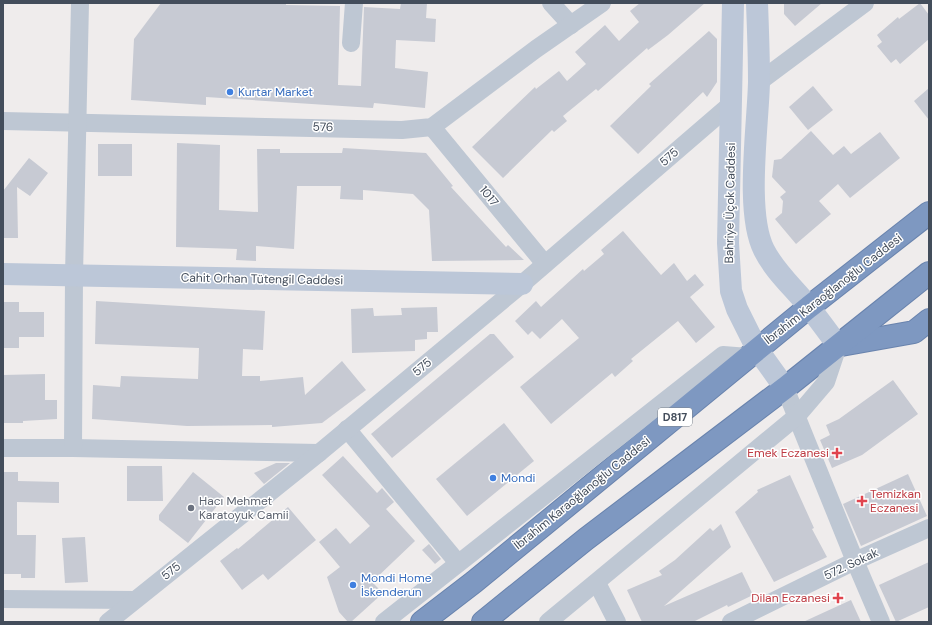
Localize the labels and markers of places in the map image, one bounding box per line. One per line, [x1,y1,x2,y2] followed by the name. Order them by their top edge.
[238,84,313,100] place label: Kurtar Market
[225,87,235,97] marker: Kurtar Market
[747,445,829,461] place label: Emek Eczanesi
[832,448,842,458] marker: Emek Eczanesi
[501,470,536,486] place label: Mondi
[488,473,498,483] marker: Mondi
[870,486,921,516] place label: Temizkan Eczanesi
[199,493,289,523] place label: Hacı Mehmet Karatoyuk Camii
[857,496,867,506] marker: Temizkan Eczanesi
[186,503,196,513] marker: Hacı Mehmet Karatoyuk Camii
[361,570,432,600] place label: Mondi Home İskenderun
[348,580,358,590] marker: Mondi Home İskenderun
[751,590,830,606] place label: Dilan Eczanesi
[833,593,843,603] marker: Dilan Eczanesi

